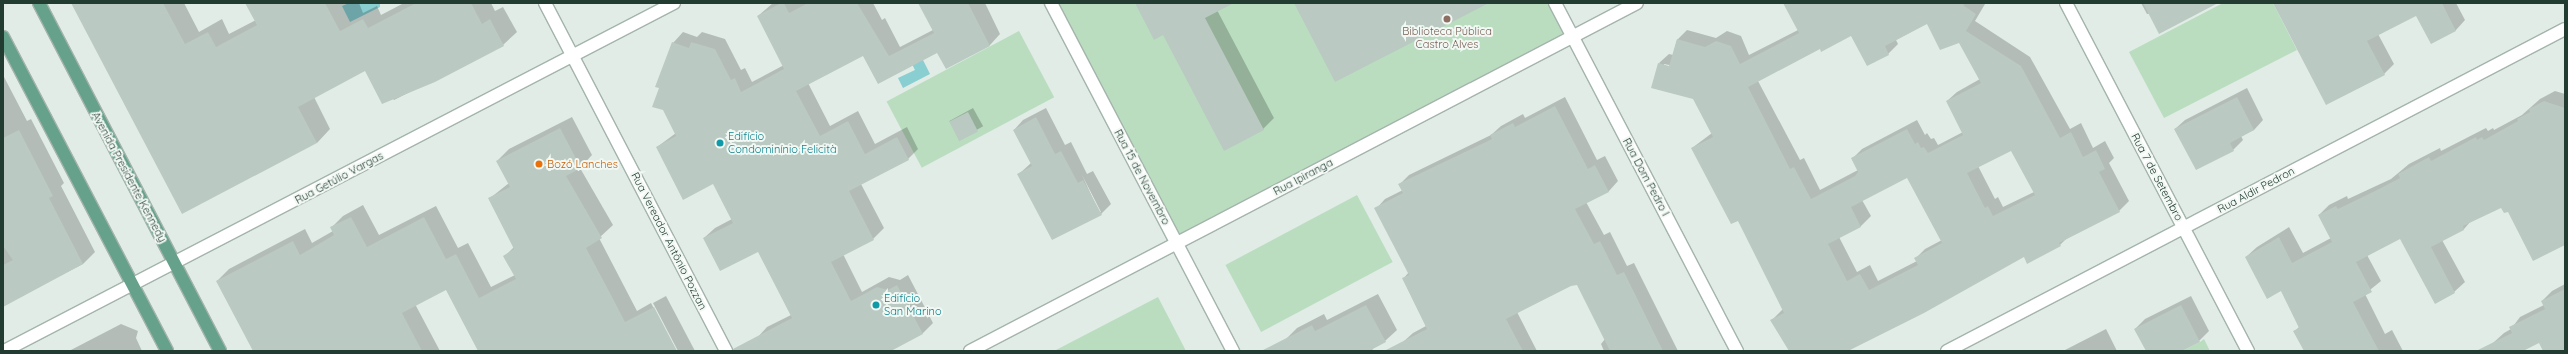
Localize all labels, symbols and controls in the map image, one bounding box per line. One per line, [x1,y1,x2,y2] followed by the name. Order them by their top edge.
[1442,14,1452,24] marker: Biblioteca Pública Castro Alves
[1402,25,1492,51] place label: Biblioteca Pública Castro Alves
[89,110,169,244] street label: Avenida Presidente Kennedy
[1111,127,1173,227] street label: Rua 15 de Novembro
[728,130,837,156] place label: Edifício Condominínio Felicità
[2128,131,2186,223] street label: Rua 7 de Setembro
[1620,136,1672,218] street label: Rua Dom Pedro I
[715,138,725,148] marker: Edifício Condominínio Felicità
[293,149,385,207] street label: Rua Getúlio Vargas
[1271,156,1335,198] street label: Rua Ipiranga
[547,157,618,171] place label: Bozó Lanches
[534,159,544,169] marker: Bozó Lanches
[2215,164,2297,216] street label: Rua Aldir Pedron
[628,170,710,312] street label: Rua Vereador Antônio Pozzan
[884,292,942,318] place label: Edifício San Marino
[871,300,881,310] marker: Edifício San Marino

